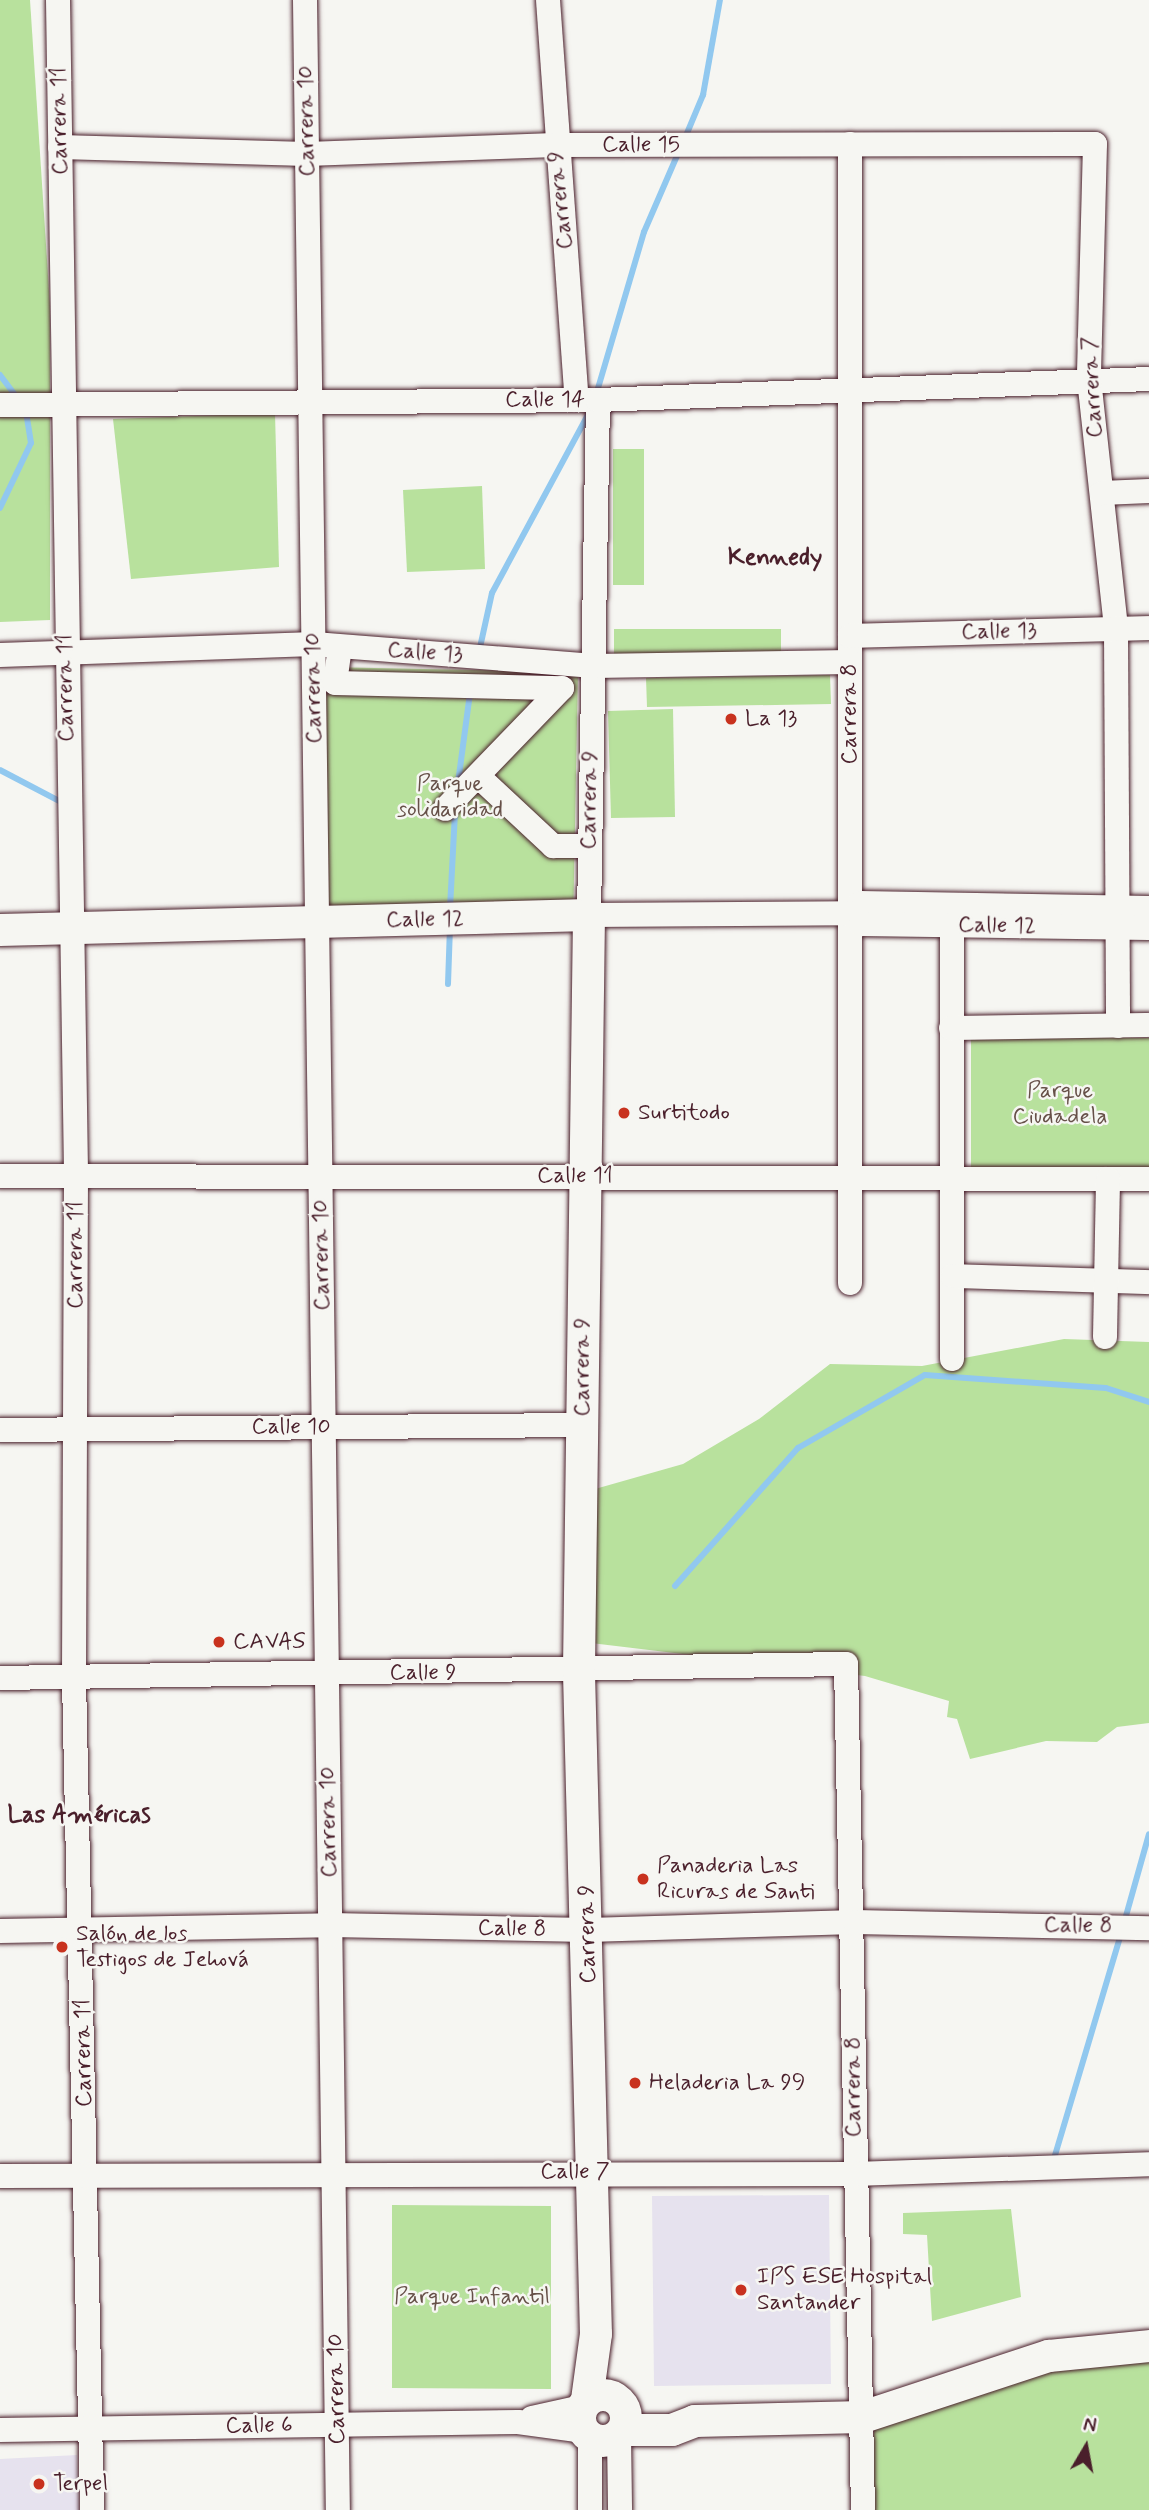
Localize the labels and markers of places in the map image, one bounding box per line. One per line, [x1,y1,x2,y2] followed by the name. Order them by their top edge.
[745,705,797,733] place label: La 13
[723,711,739,727] marker: La 13
[638,1099,730,1127] place label: Surtitodo
[616,1105,632,1121] marker: Surtitodo
[233,1628,305,1656] place label: CAVAS
[211,1634,227,1650] marker: CAVAS
[657,1852,815,1906] place label: Panaderia Las Ricuras de Santi
[635,1871,651,1887] marker: Panaderia Las Ricuras de Santi
[76,1920,248,1974] place label: Salón de los Testigos de Jehová
[54,1939,70,1955] marker: Salón de los Testigos de Jehová
[649,2069,803,2097] place label: Heladeria La 99
[627,2075,643,2091] marker: Heladeria La 99
[757,2263,931,2317] place label: IPS ESE Hospital Santander
[731,2280,751,2300] marker: IPS ESE Hospital Santander
[53,2470,108,2498] place label: Terpel
[31,2476,47,2492] marker: Terpel

